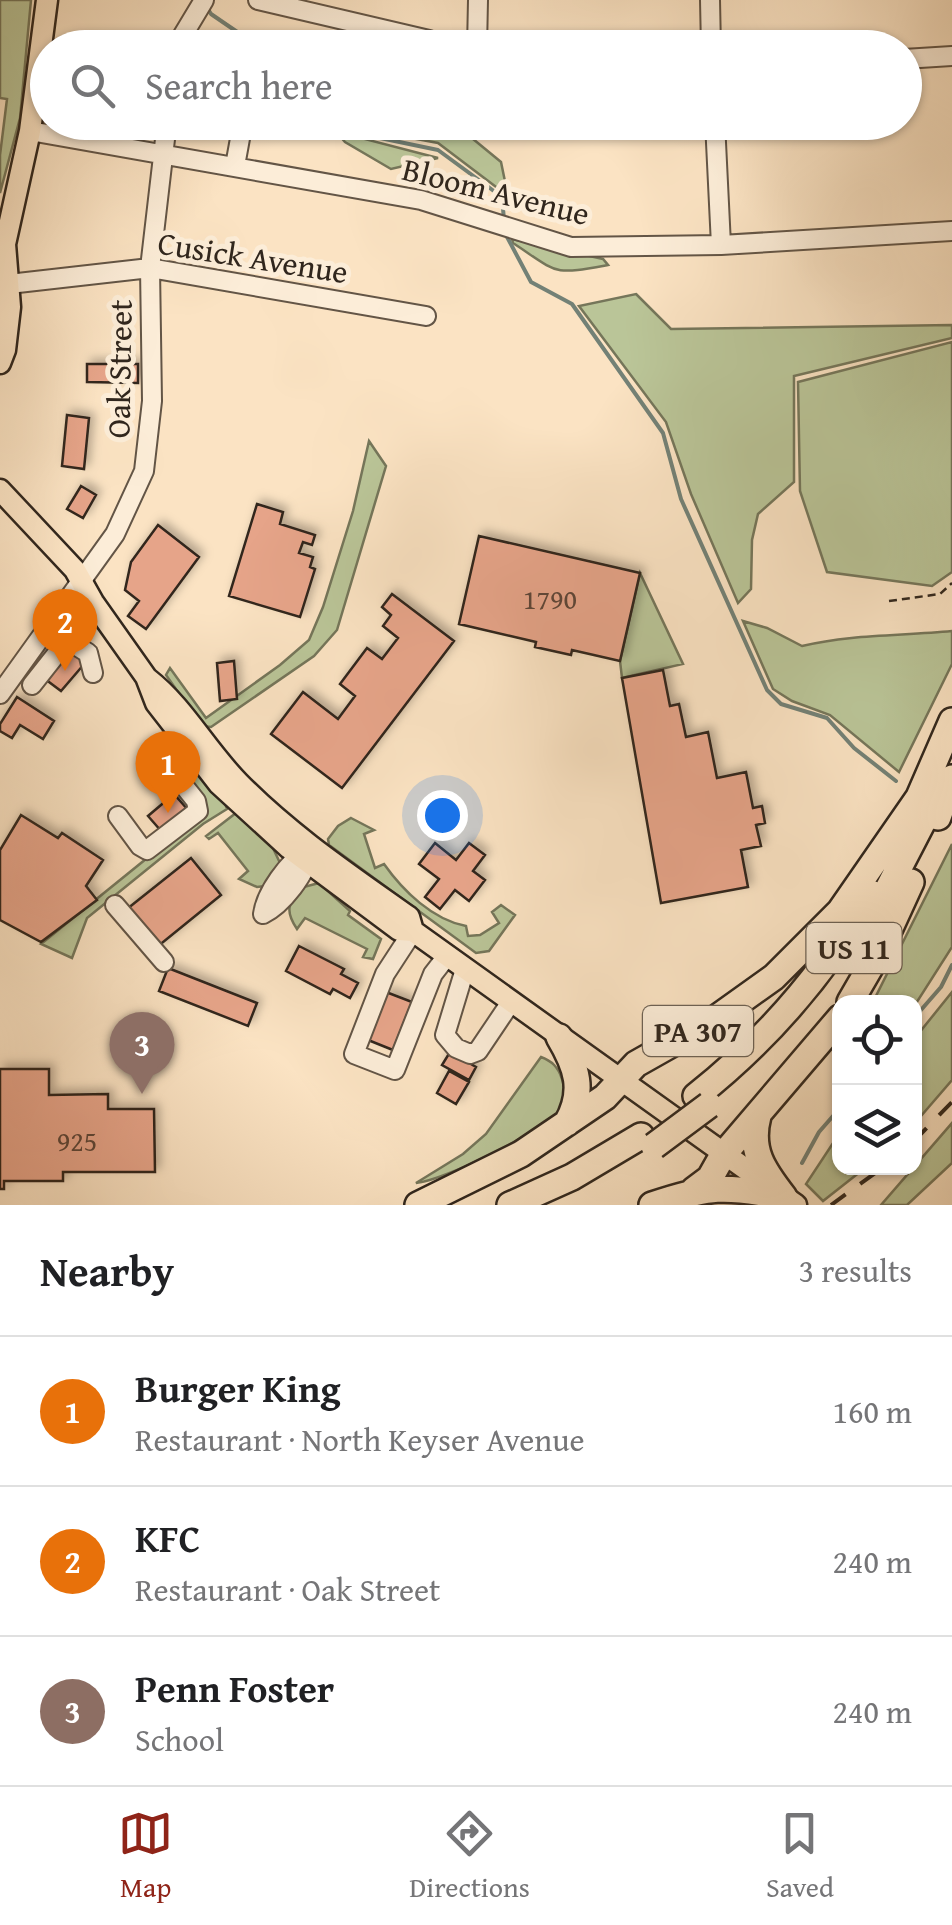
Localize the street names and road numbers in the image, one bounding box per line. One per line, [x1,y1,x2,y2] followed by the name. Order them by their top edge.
[398,145,594,237] street label: Bloom Avenue
[155,219,351,295] street label: Cusick Avenue
[94,299,144,439] street label: Oak Street
[806,923,902,973] road number: US 11
[643,1006,753,1056] road number: PA 307

